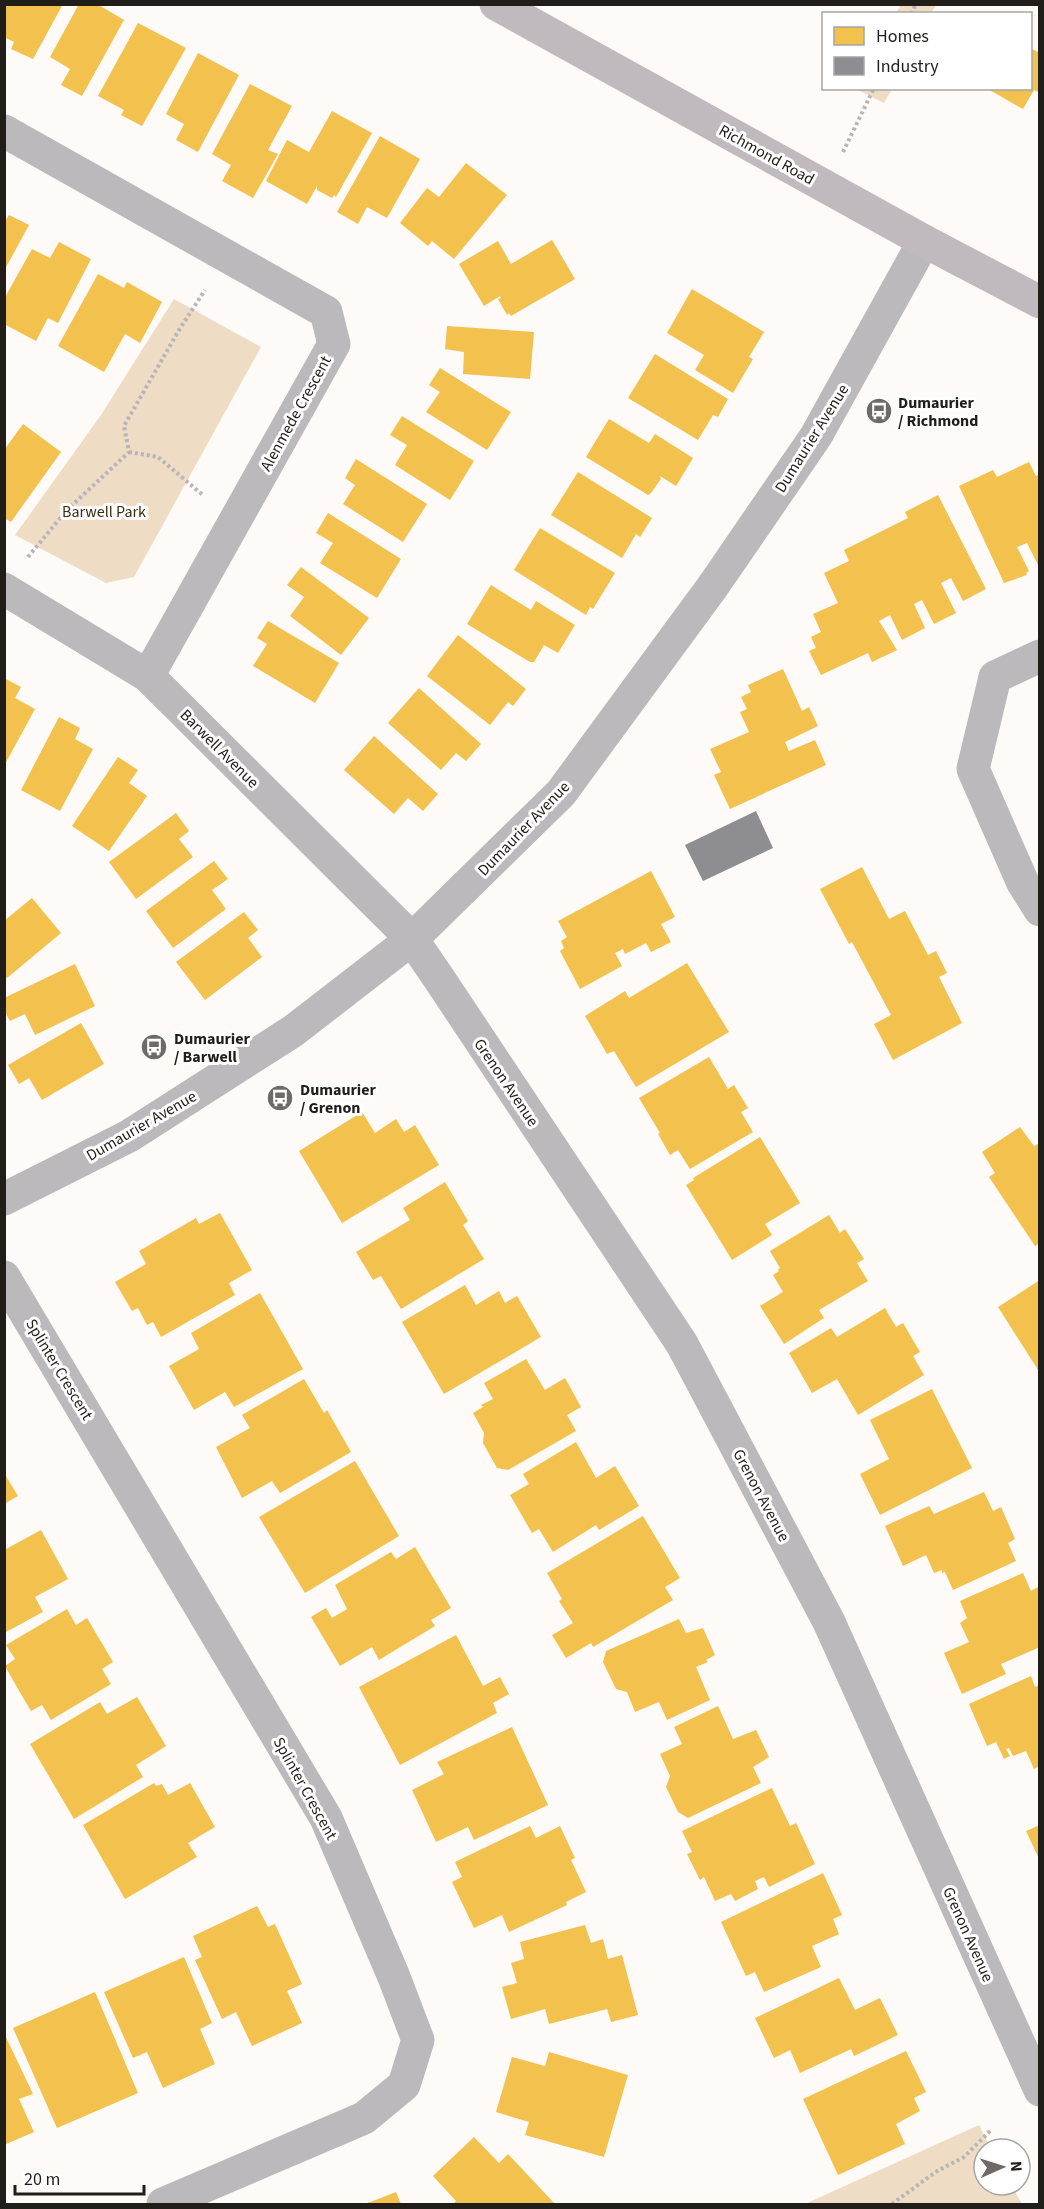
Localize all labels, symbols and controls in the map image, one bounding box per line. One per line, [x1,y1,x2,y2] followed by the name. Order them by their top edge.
[822,12,1032,90] legend
[876,24,929,49] text: Homes
[876,54,939,79] text: Industry
[715,120,818,190] street label: Richmond Road
[255,351,337,475] street label: Alenmede Crescent
[770,380,854,497] street label: Dumaurier Avenue
[898,392,978,432] place label: Dumaurier / Richmond
[864,396,894,426] bus stop icon: Dumaurier / Richmond
[62,501,146,523] park label: Barwell Park
[175,704,264,793] street label: Barwell Avenue
[473,776,575,881] street label: Dumaurier Avenue
[174,1028,251,1068] place label: Dumaurier / Barwell
[139,1032,169,1062] bus stop icon: Dumaurier / Barwell
[469,1034,544,1131] street label: Grenon Avenue
[300,1079,377,1119] place label: Dumaurier / Grenon
[265,1083,295,1113] bus stop icon: Dumaurier / Grenon
[82,1085,201,1166] street label: Dumaurier Avenue
[20,1315,98,1425] street label: Splinter Crescent
[727,1445,795,1546] street label: Grenon Avenue
[268,1733,343,1844] street label: Splinter Crescent
[937,1883,999,1985] street label: Grenon Avenue
[972,2137,1032,2197] north arrow
[15,2158,144,2196] scale bar
[1005,2160,1027,2172] text: N
[24,2167,60,2192] text: 20 m

